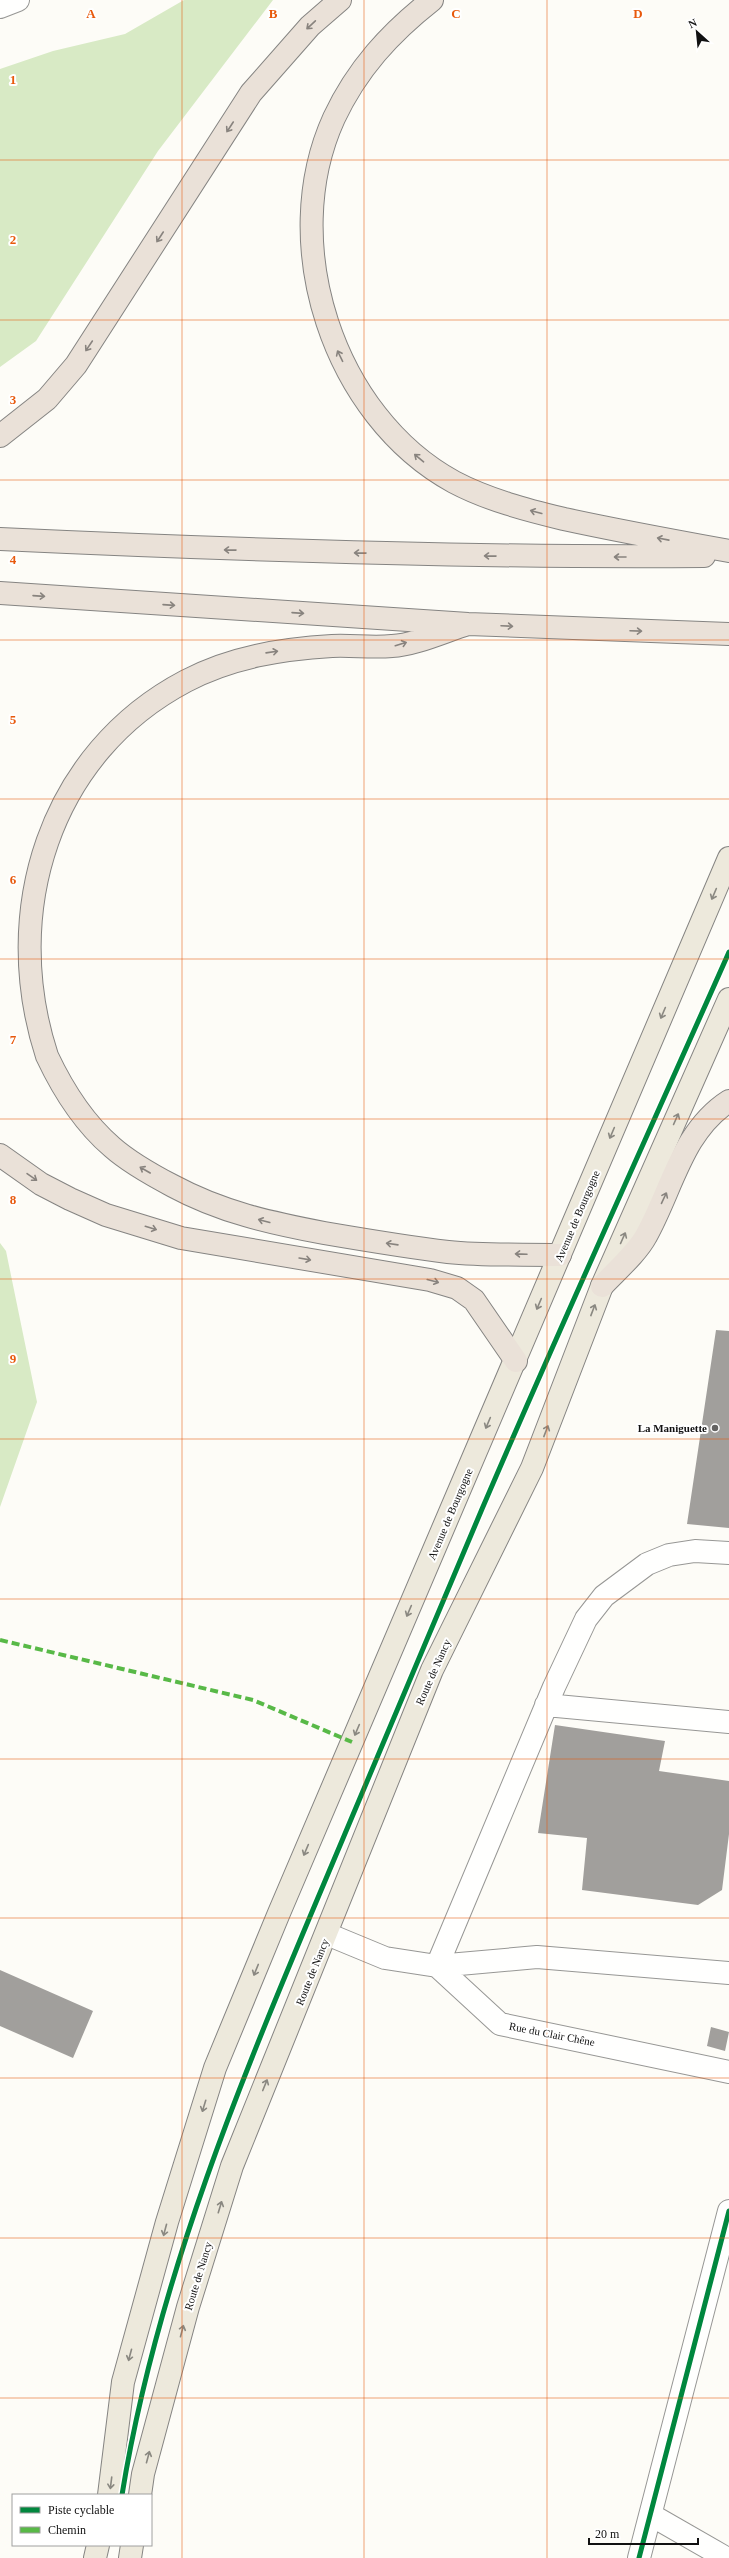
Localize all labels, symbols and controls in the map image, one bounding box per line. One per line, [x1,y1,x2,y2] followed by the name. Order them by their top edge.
[86,6,96,21] text: A
[269,6,278,21] text: B
[451,6,461,21] text: C
[633,6,643,21] text: D
[677,12,717,52] north arrow
[686,16,699,30] text: N
[306,21,316,30] one-way arrow
[10,72,16,87] text: 1
[226,121,234,132] one-way arrow
[156,231,164,242] one-way arrow
[10,232,16,247] text: 2
[85,340,93,351] one-way arrow
[336,350,343,362] one-way arrow
[10,392,17,407] text: 3
[414,454,424,463] one-way arrow
[530,508,543,515] one-way arrow
[657,535,670,543] one-way arrow
[224,546,237,554] one-way arrow
[354,549,367,557] one-way arrow
[10,552,17,567] text: 4
[484,552,497,560] one-way arrow
[614,553,627,561] one-way arrow
[32,592,45,600] one-way arrow
[162,601,175,608] one-way arrow
[291,609,304,617] one-way arrow
[500,622,513,630] one-way arrow
[629,627,642,635] one-way arrow
[394,640,407,647] one-way arrow
[265,648,278,656] one-way arrow
[10,712,17,727] text: 5
[10,872,17,887] text: 6
[710,887,717,899] one-way arrow
[659,1007,666,1019] one-way arrow
[10,1032,17,1047] text: 7
[673,1113,680,1125] one-way arrow
[608,1126,615,1138] one-way arrow
[139,1166,151,1174] one-way arrow
[552,1168,602,1263] street label: Avenue de Bourgogne
[26,1173,37,1181] one-way arrow
[10,1192,17,1207] text: 8
[661,1193,668,1205] one-way arrow
[258,1217,271,1224] one-way arrow
[144,1225,157,1232] one-way arrow
[620,1232,627,1244] one-way arrow
[386,1240,399,1248] one-way arrow
[515,1250,528,1258] one-way arrow
[299,1255,312,1263] one-way arrow
[427,1278,440,1285] one-way arrow
[535,1297,543,1309] one-way arrow
[589,1304,597,1316] one-way arrow
[10,1351,17,1366] text: 9
[484,1417,492,1429] one-way arrow
[638,1422,707,1434] place label: La Maniguette
[710,1423,720,1433] marker: La Maniguette
[543,1426,551,1438] one-way arrow
[425,1466,475,1561] street label: Avenue de Bourgogne
[405,1604,412,1616] one-way arrow
[413,1637,453,1707] street label: Route de Nancy
[353,1724,361,1736] one-way arrow
[302,1843,309,1855] one-way arrow
[293,1936,331,2007] street label: Route de Nancy
[251,1963,259,1975] one-way arrow
[508,2020,596,2048] street label: Rue du Clair Chêne
[262,2080,270,2092] one-way arrow
[200,2099,207,2112] one-way arrow
[216,2201,224,2213] one-way arrow
[161,2223,168,2236] one-way arrow
[182,2240,214,2312] street label: Route de Nancy
[179,2325,186,2338] one-way arrow
[126,2348,134,2361] one-way arrow
[145,2451,152,2464] one-way arrow
[107,2476,114,2489] one-way arrow
[12,2494,152,2546] legend
[48,2503,114,2517] text: Piste cyclable
[589,2520,698,2546] scale bar
[48,2523,86,2537] text: Chemin
[595,2527,620,2541] text: 20 m

